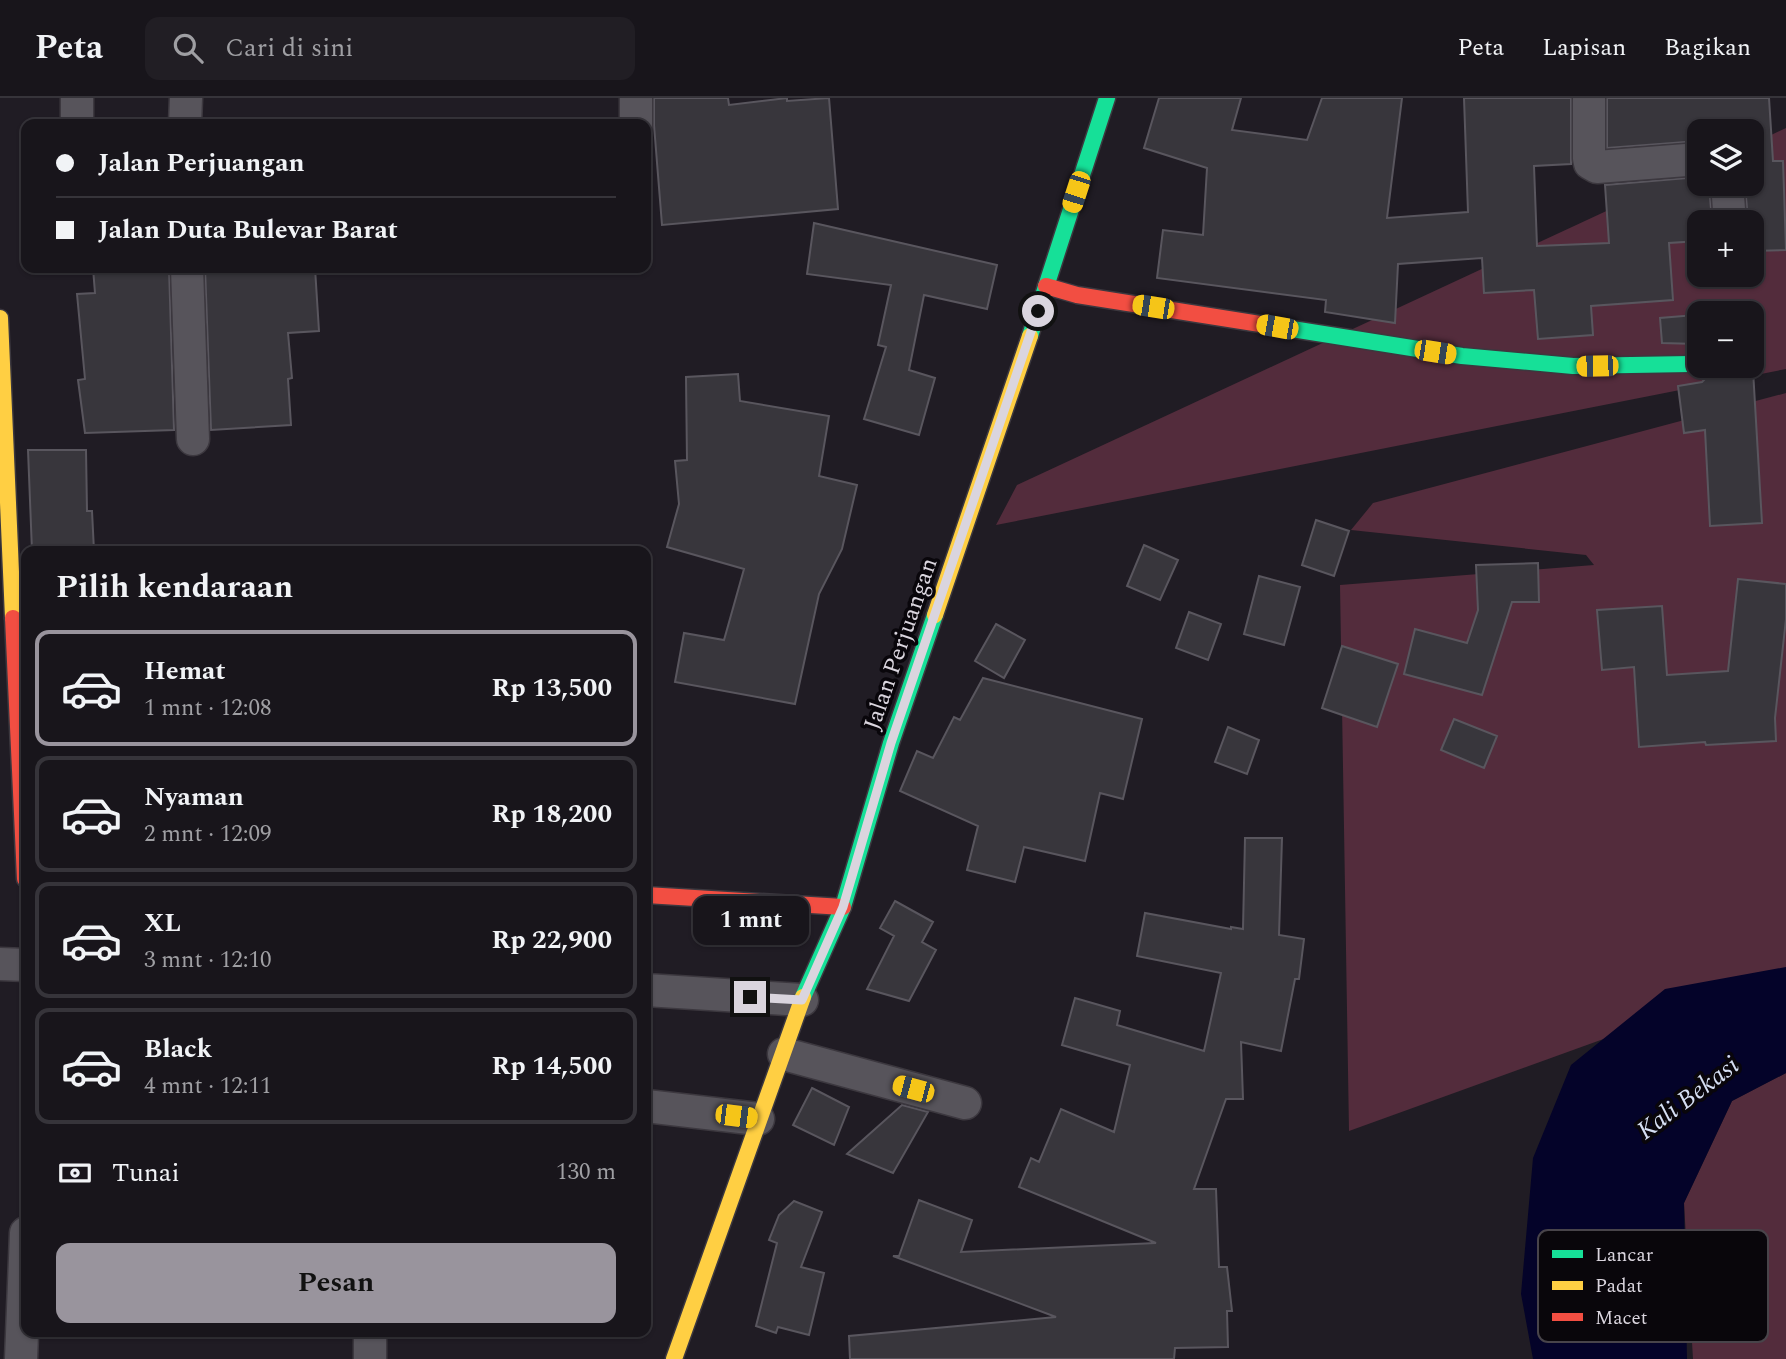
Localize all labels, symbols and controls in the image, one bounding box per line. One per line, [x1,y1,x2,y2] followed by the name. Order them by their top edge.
[145,17,635,80] search box
[35,23,103,73] text: Peta
[225,28,353,68] text: Cari di sini
[169,29,207,67] icon: search
[1457,30,1504,66] text: Peta
[1542,30,1626,66] text: Lapisan
[1664,30,1751,66] text: Bagikan
[1687,119,1764,378] map controls
[1687,119,1764,196] button: layers
[98,143,305,183] text: Jalan Perjuangan
[1060,169,1093,215] car
[98,210,398,250] text: Jalan Duta Bulevar Barat
[1687,210,1764,287] button: +
[1131,293,1176,321] car
[1022,295,1054,327] route start
[1687,301,1764,378] button: −
[1255,313,1300,341] car
[1413,338,1458,366] car
[1576,355,1619,377] car
[855,553,947,735] street label: Jalan Perjuangan
[56,563,293,612] text: Pilih kendaraan
[144,651,225,691] text: Hemat
[60,657,123,720] icon: car
[491,668,612,708] text: Rp 13,500
[144,691,272,726] text: 1 mnt · 12:08
[144,777,244,817] text: Nyaman
[60,783,123,846] icon: car
[491,794,612,834] text: Rp 18,200
[144,817,272,852] text: 2 mnt · 12:09
[692,895,808,944] callout: 1 mnt
[144,903,181,943] text: XL
[720,903,782,938] text: 1 mnt
[60,909,123,972] icon: car
[491,920,612,960] text: Rp 22,900
[144,943,272,978] text: 3 mnt · 12:10
[734,981,766,1013] route end
[144,1029,212,1069] text: Black
[60,1035,123,1098] icon: car
[491,1046,612,1086] text: Rp 14,500
[1628,1046,1748,1150] water label: Kali Bekasi
[144,1069,272,1104] text: 4 mnt · 12:11
[890,1073,937,1105] car
[714,1103,759,1129] car
[112,1153,180,1193] text: Tunai
[56,1154,94,1192] icon: cash
[556,1155,616,1190] text: 130 m
[1538,1230,1768,1342] legend
[1595,1241,1654,1270] text: Lancar
[56,1243,616,1323] button: Pesan
[1595,1272,1643,1301] text: Padat
[1595,1304,1648,1333] text: Macet

